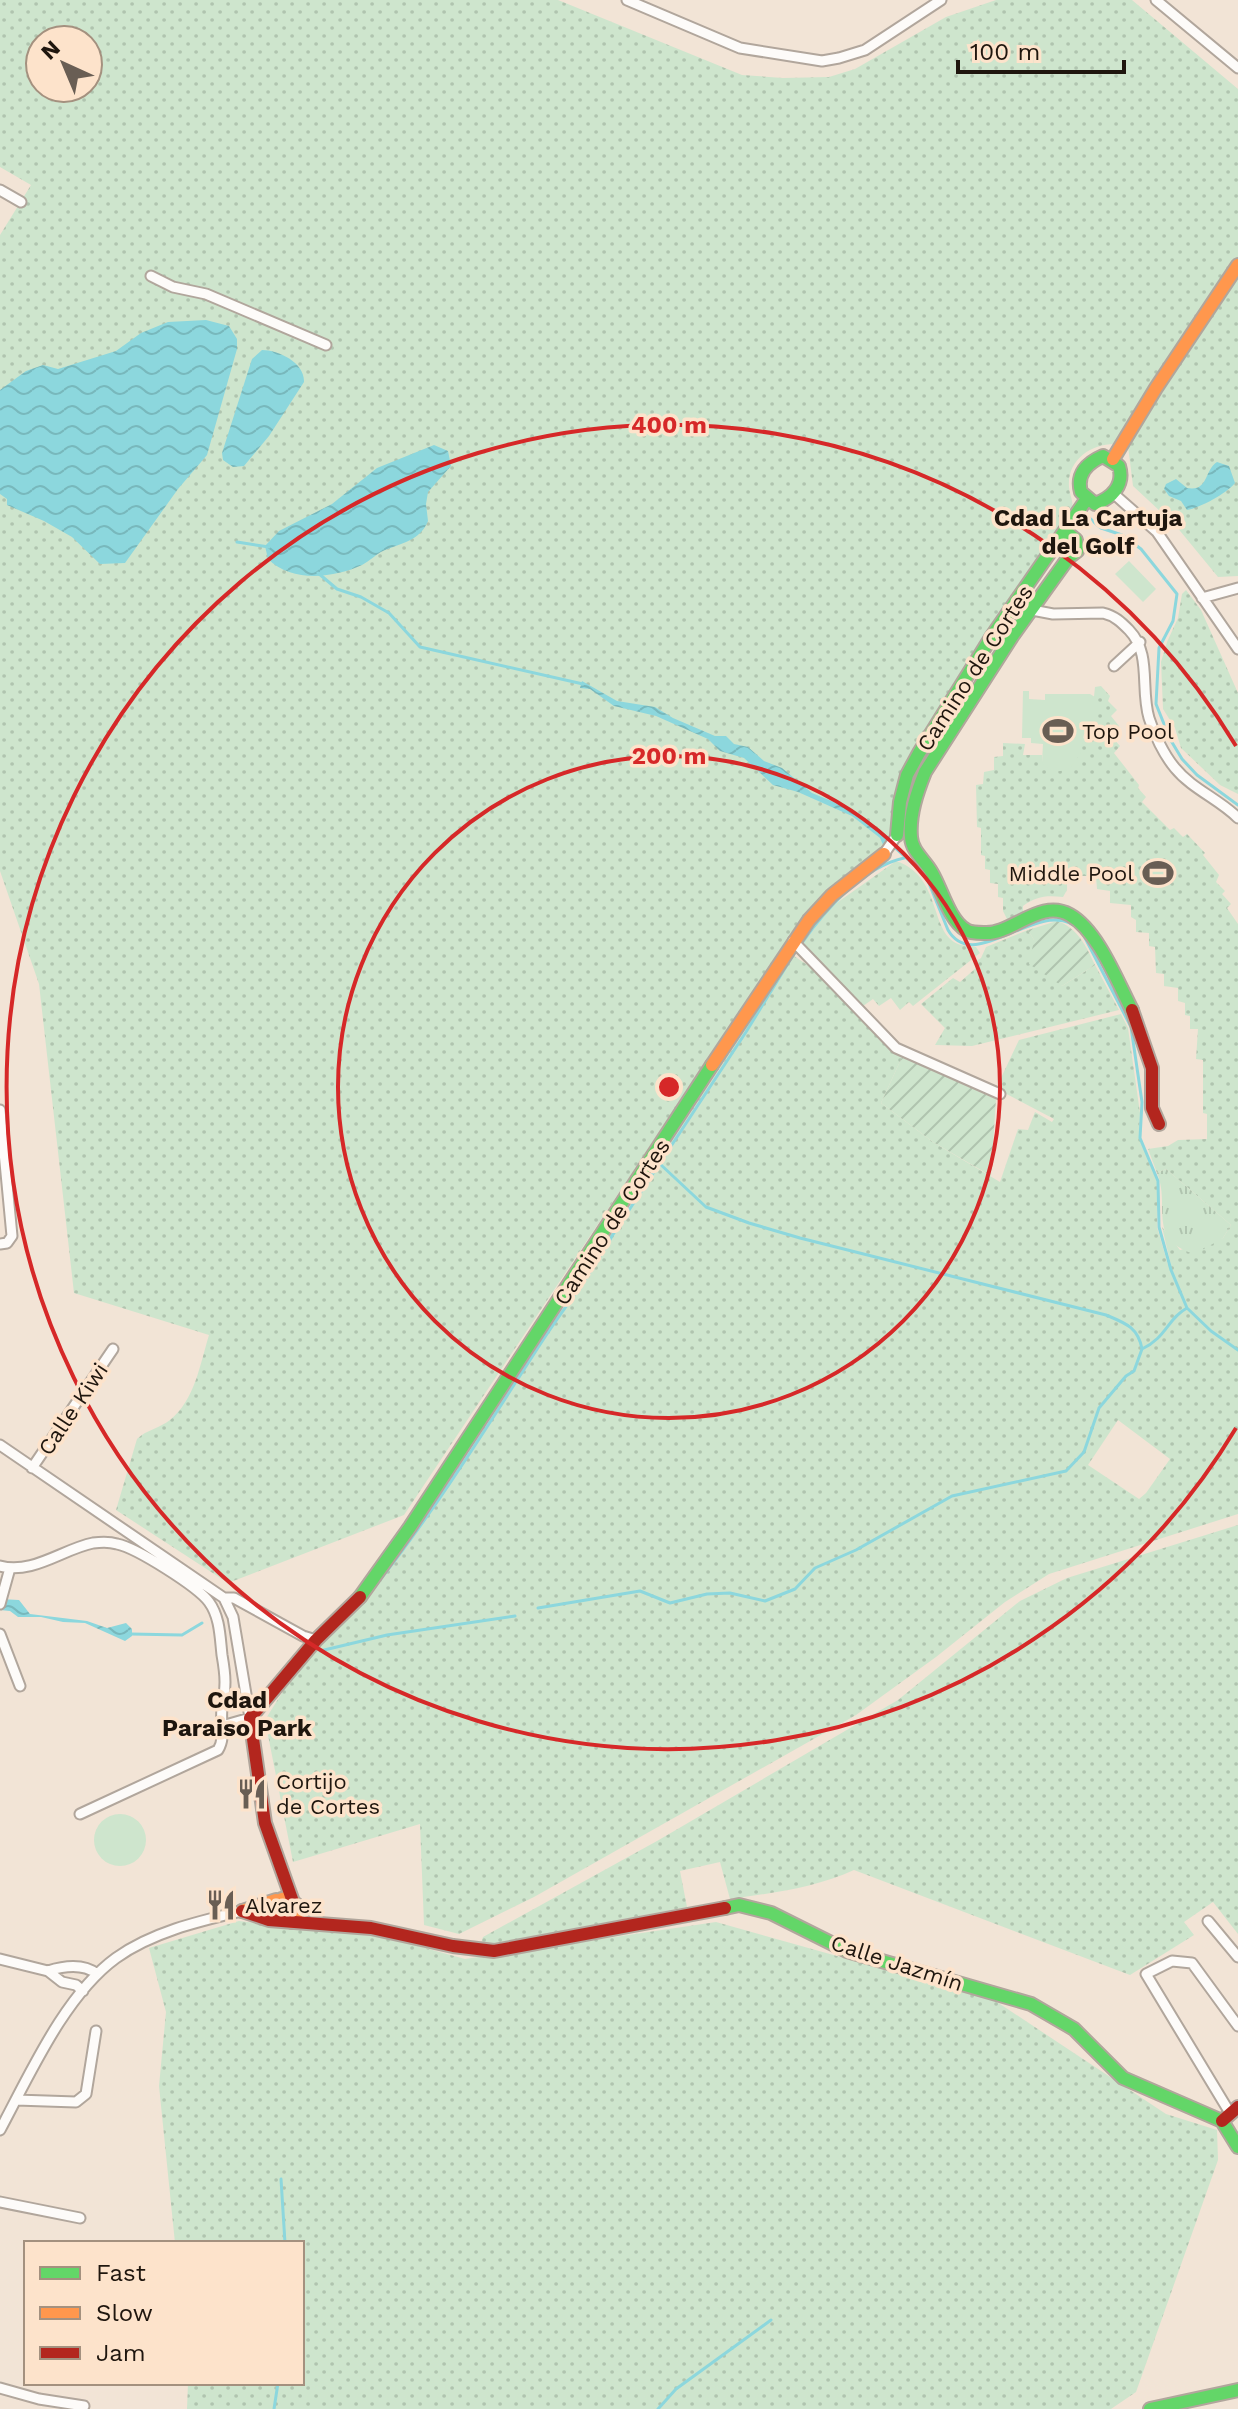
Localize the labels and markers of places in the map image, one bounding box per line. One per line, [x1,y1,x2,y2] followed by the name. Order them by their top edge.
[1041,714,1075,748] sports icon: Top Pool
[1082,719,1174,744] place label: Top Pool
[1141,856,1175,890] sports icon: Middle Pool
[1008,861,1134,886] place label: Middle Pool
[655,1073,683,1101] centre of rings
[276,1769,380,1819] place label: Cortijo de Cortes
[235,1777,269,1811] restaurant icon: Cortijo de Cortes
[204,1888,238,1922] restaurant icon: Alvarez
[245,1893,322,1918] place label: Alvarez

